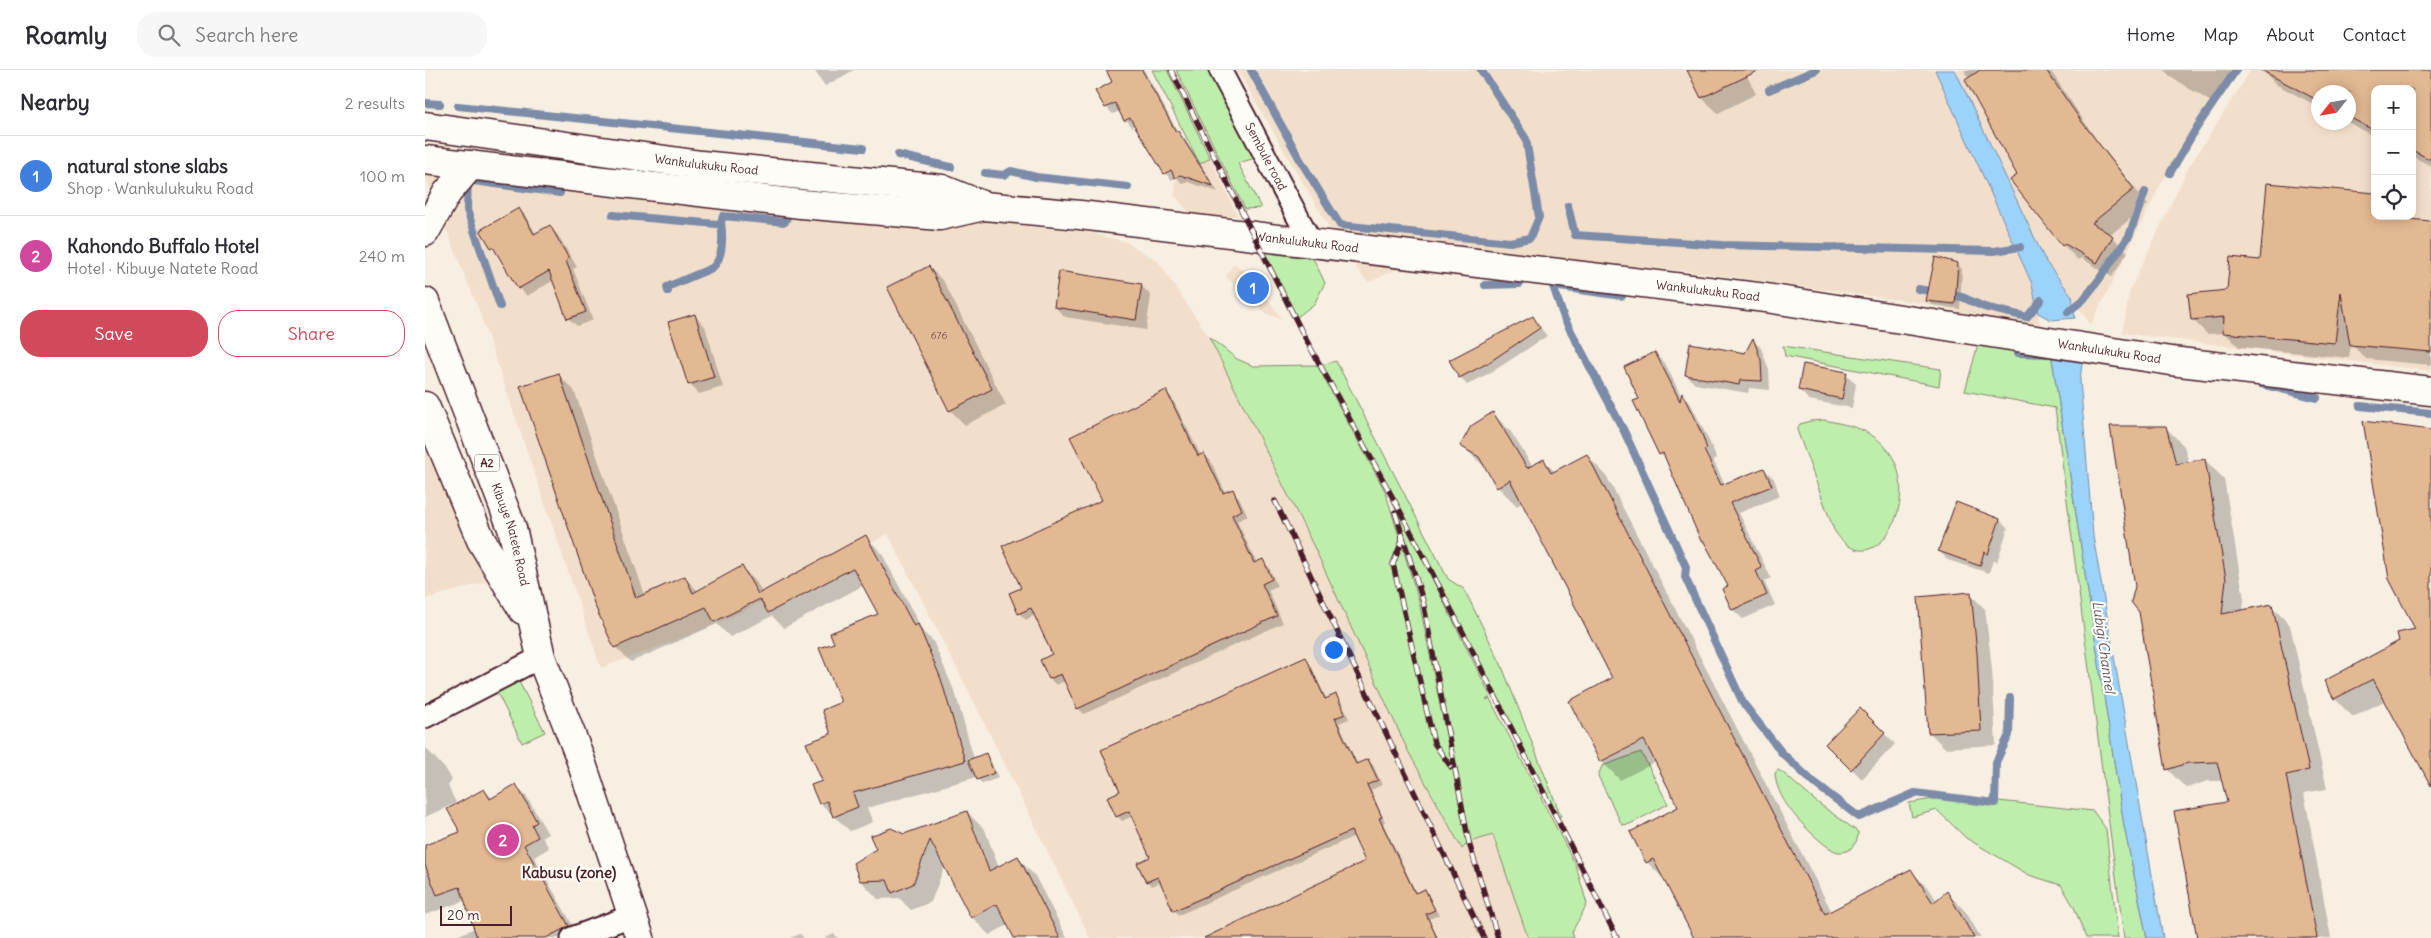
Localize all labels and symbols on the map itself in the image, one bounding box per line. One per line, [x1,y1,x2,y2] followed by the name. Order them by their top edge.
[2311,85,2356,130] north arrow
[1242,120,1290,193] street label: Sembule road
[653,151,759,178] street label: Wankulukuku Road
[1254,228,1360,256] street label: Wankulukuku Road
[1237,269,1269,307] pin: 1
[1655,277,1761,304] street label: Wankulukuku Road
[931,329,947,342] house number: 676
[2057,335,2162,366] street label: Wankulukuku Road
[475,454,499,472] road number: A2
[488,481,533,587] street label: Kibuye Natete Road
[2089,600,2120,696] water label: Lubigi Channel
[1321,637,1347,663] your location
[487,821,519,859] pin: 2
[522,863,617,883] district label: Kabusu (zone)
[440,903,513,926] scale bar

